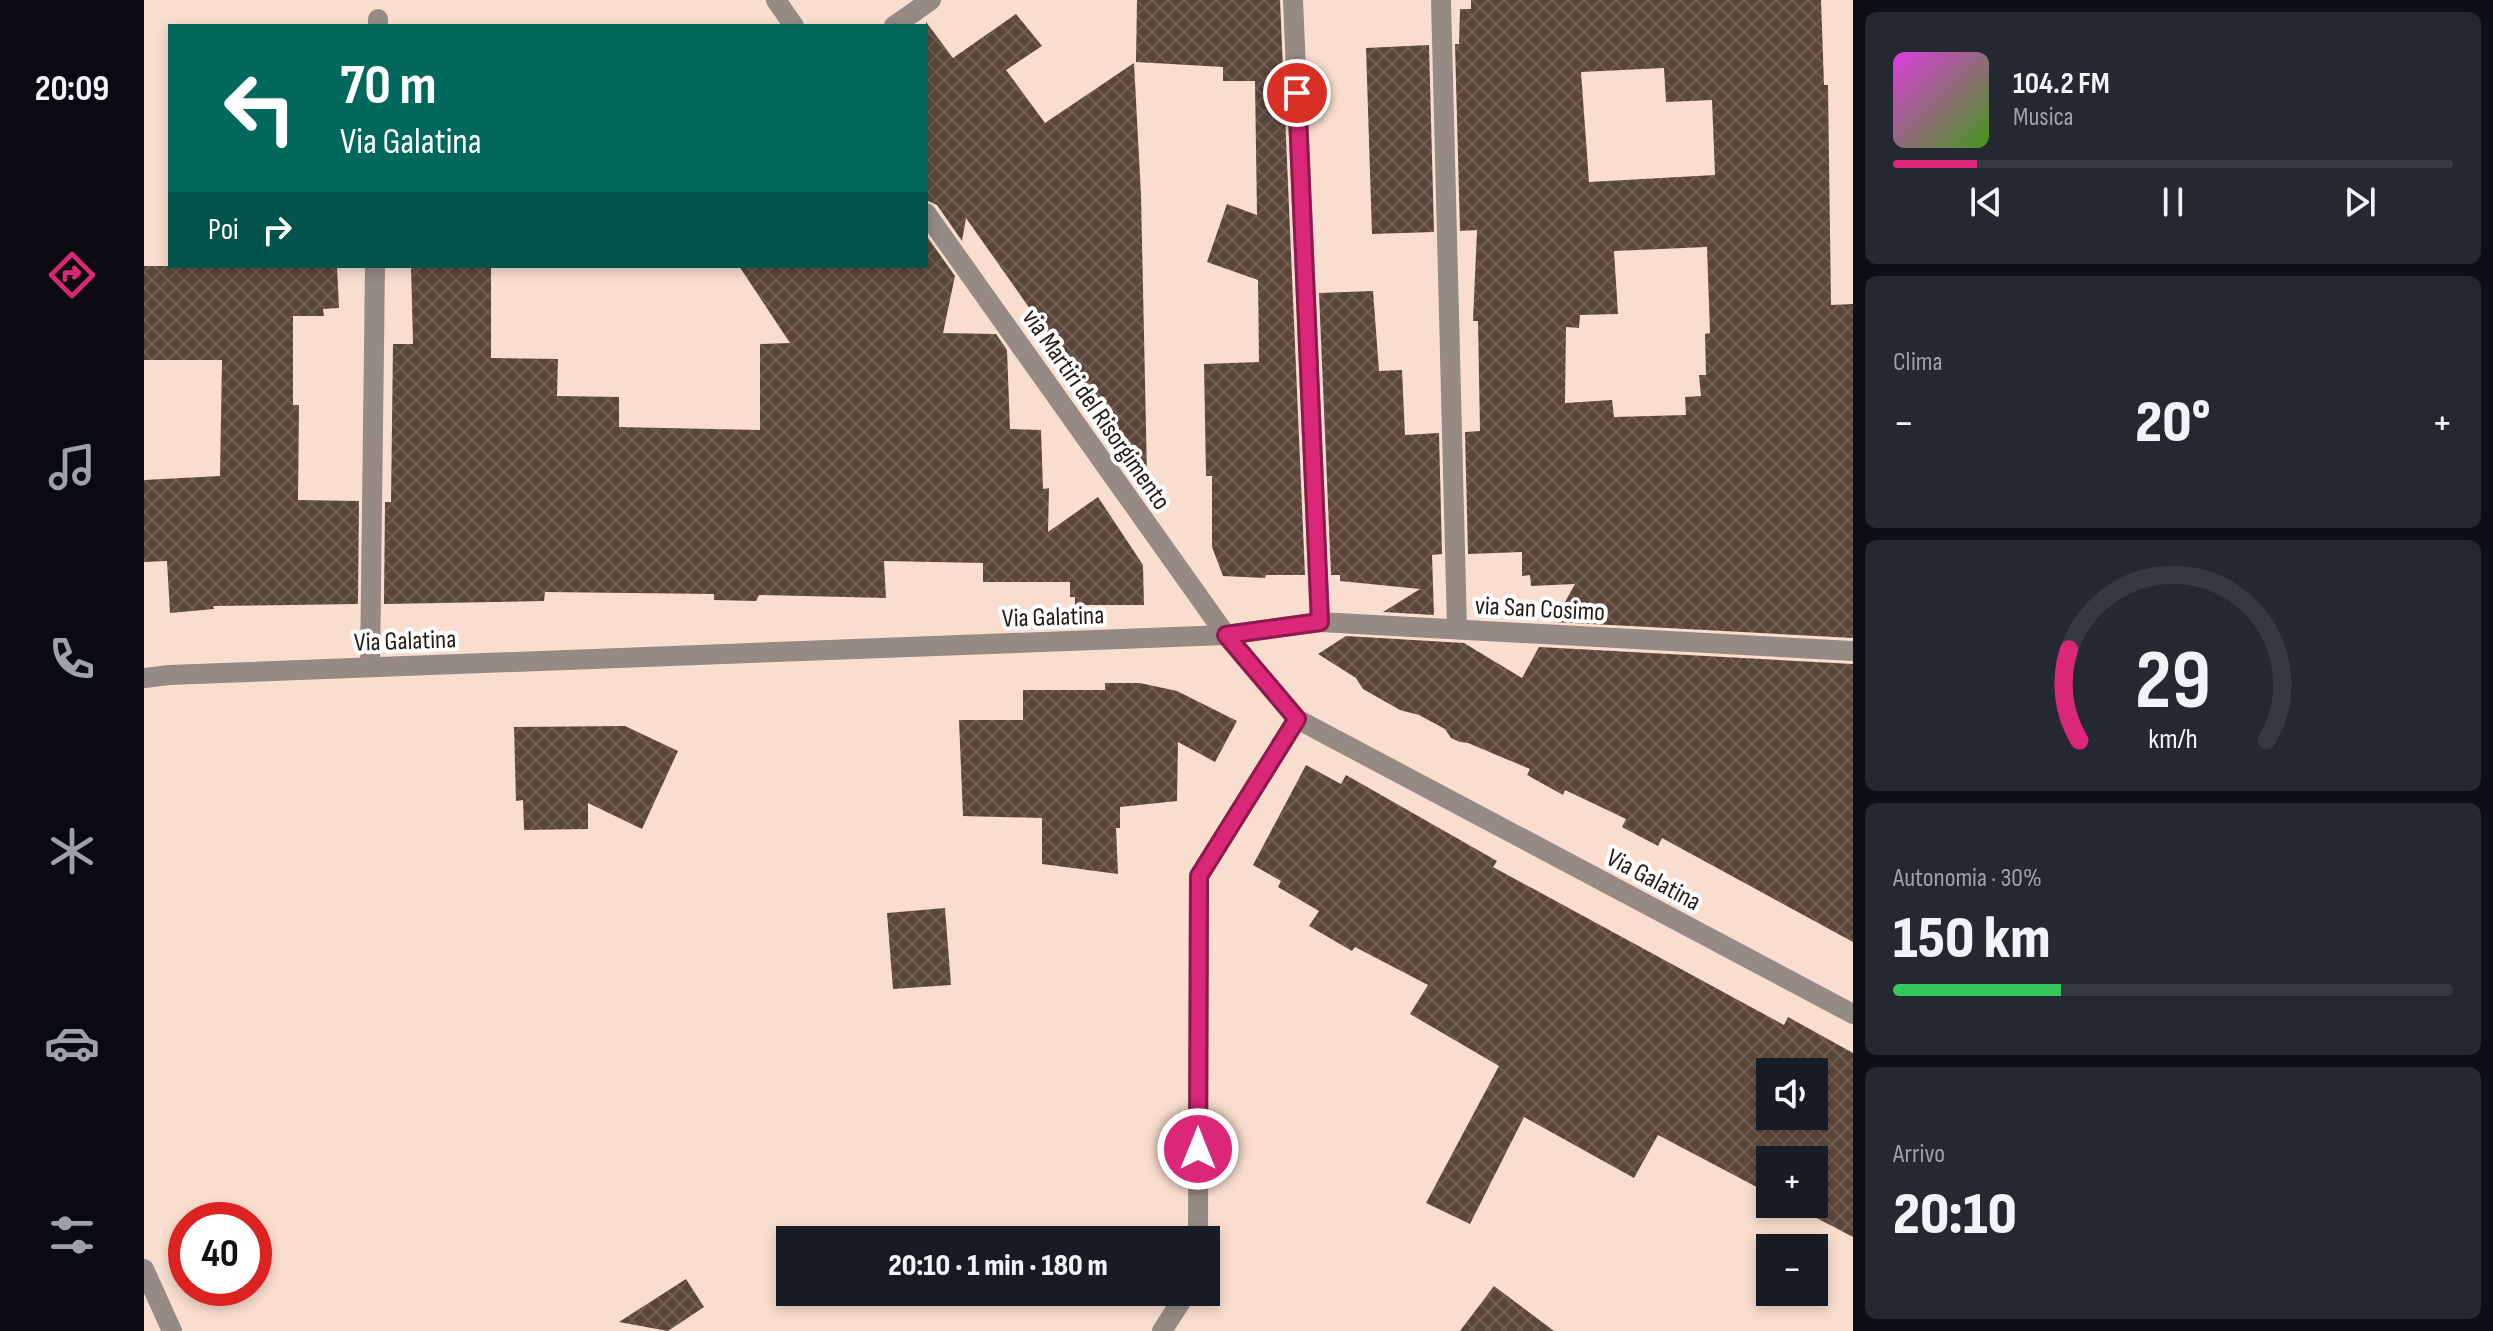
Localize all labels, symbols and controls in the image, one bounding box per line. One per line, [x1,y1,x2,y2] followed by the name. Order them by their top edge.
[340,53,437,120] text: 70 m
[208,56,312,160] icon: left
[1263,59,1331,127] pin
[2013,66,2110,102] text: 104.2 FM
[35,68,109,111] text: 20:09
[1275,71,1319,115] icon: arrive
[2013,102,2074,133] text: Musica
[340,121,482,164] text: Via Galatina
[1964,180,2008,224] icon: previous
[2151,180,2195,224] icon: pause
[2338,180,2382,224] icon: next
[255,208,299,252] icon: right
[208,212,239,248] text: Poi
[44,247,100,303] icon: directions
[1015,304,1177,516] street label: via Martiri del Risorgimento
[1893,347,1943,378] text: Clima
[2135,387,2211,459] text: 20°
[1893,397,1915,450] text: −
[2431,397,2453,450] text: +
[44,439,100,495] icon: music
[1474,591,1606,628] street label: via San Cosimo
[1001,600,1105,635] street label: Via Galatina
[353,624,457,659] street label: Via Galatina
[44,631,100,687] icon: phone
[2135,632,2211,732] text: 29
[2148,723,2198,758] text: km/h
[44,823,100,879] icon: climate
[1601,843,1706,918] street label: Via Galatina
[1893,863,2042,894] text: Autonomia · 30%
[1893,903,2051,975] text: 150 km
[44,1015,100,1071] icon: car
[1756,1058,1828,1306] map controls
[1756,1058,1828,1130] button: sound
[1156,1107,1240,1191] position arrow
[1893,1139,1945,1170] text: Arrivo
[1756,1146,1828,1218] button: +
[1893,1179,2017,1251] text: 20:10
[168,1202,272,1306] speed limit sign: 40
[44,1207,100,1263] icon: filters
[1756,1234,1828,1306] button: −
[888,1248,1108,1284] text: 20:10 · 1 min · 180 m

